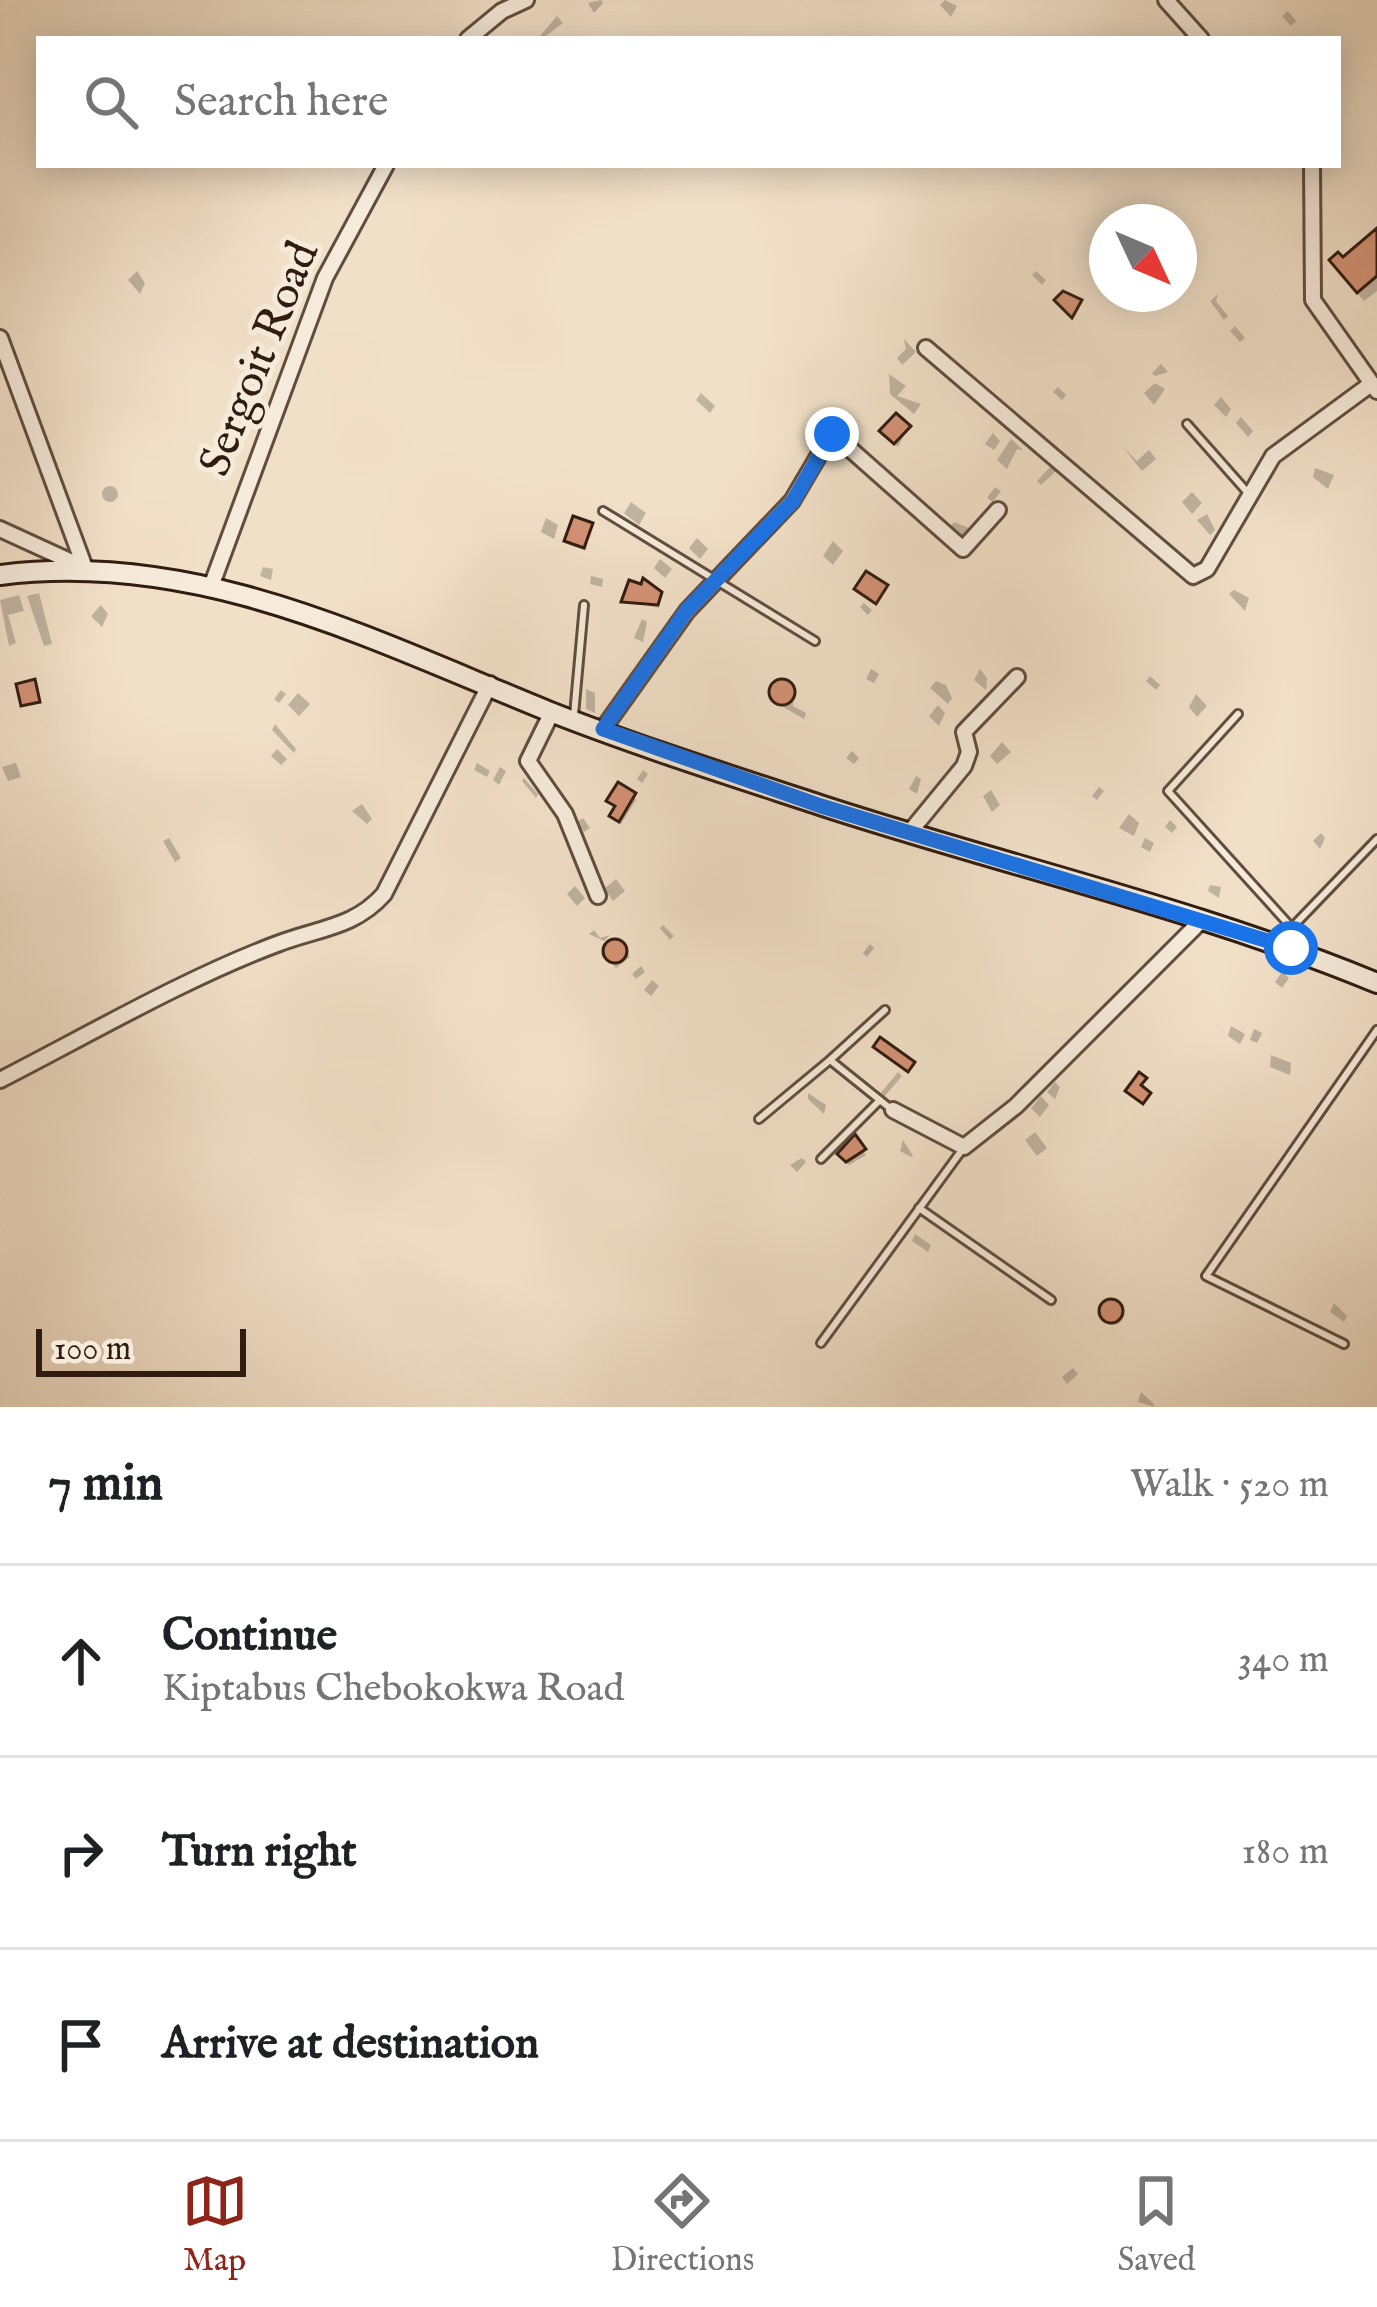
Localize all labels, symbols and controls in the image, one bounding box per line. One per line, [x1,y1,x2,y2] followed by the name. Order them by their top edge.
[36,36,1341,168] search box
[78,69,144,135] icon: search
[174,74,388,131] text: Search here
[1089,204,1197,312] north arrow
[187,233,333,484] street label: Sergoit Road
[805,407,859,461] route end
[1264,921,1318,975] route start
[36,1323,246,1376] scale bar
[54,1329,131,1371] text: 100 m
[48,1453,163,1518] text: 7 min
[1130,1461,1329,1510] text: Walk · 520 m
[162,1608,337,1665] text: Continue
[48,1628,114,1694] icon: ahead
[1238,1636,1329,1685] text: 340 m
[162,1665,624,1714] text: Kiptabus Chebokokwa Road
[48,1820,114,1886] icon: right
[162,1824,357,1881] text: Turn right
[1241,1828,1329,1877] text: 180 m
[48,2012,114,2078] icon: arrive
[162,2016,539,2073] text: Arrive at destination
[182,2168,248,2282] tab: Map
[611,2168,754,2282] tab: Directions
[1117,2168,1195,2282] tab: Saved

